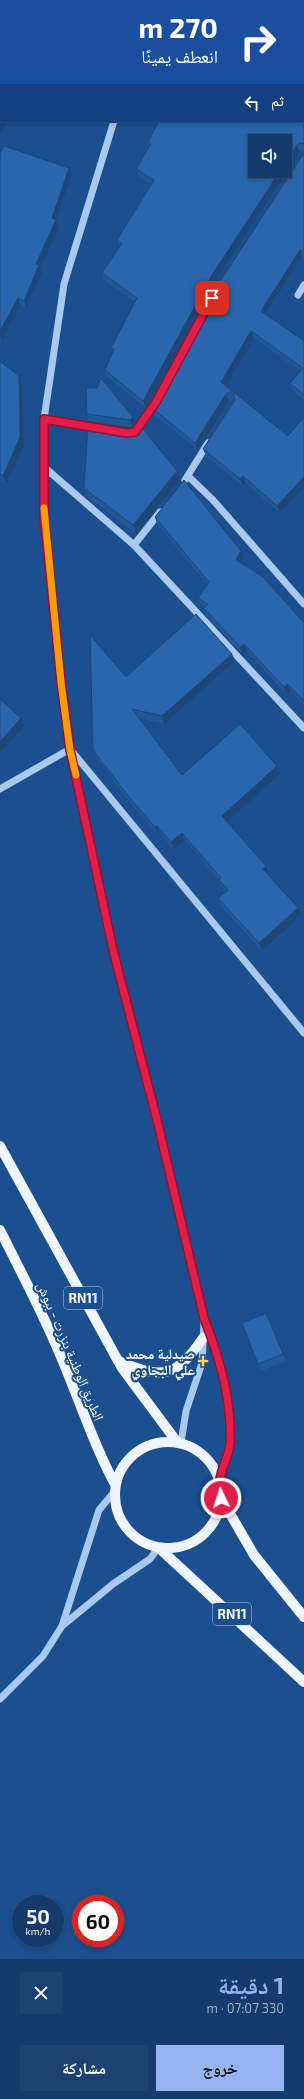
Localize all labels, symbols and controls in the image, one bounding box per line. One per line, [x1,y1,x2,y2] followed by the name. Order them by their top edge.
[139,10,218,44] text: 270 m
[232,16,284,68] icon: right
[141,45,218,67] text: انعطف يمينًا
[271,91,284,109] text: ثم
[241,92,263,114] icon: left
[248,134,292,178] map controls
[248,134,292,178] button: sound
[195,281,229,315] pin
[201,287,223,309] icon: arrive
[32,1279,108,1424] street label: الطريق الوطنية بنزرت - ببوش
[64,1287,102,1309] road number: RN11
[126,1345,195,1381] place label: صيدلية محمد علي البجاوي
[198,1356,208,1366] marker: صيدلية محمد علي البجاوي
[200,1477,242,1519] position arrow
[213,1603,251,1625] road number: RN11
[72,1895,124,1947] speed limit sign: 60
[26,1904,50,1928] text: 50
[26,1925,50,1937] text: km/h
[218,1970,284,1999] text: 1 دقيقة
[20,1972,62,2014] button: close
[206,2000,284,2016] text: 330 m · 07:07
[20,2045,148,2091] button: مشاركة
[156,2045,284,2091] button: خروج

